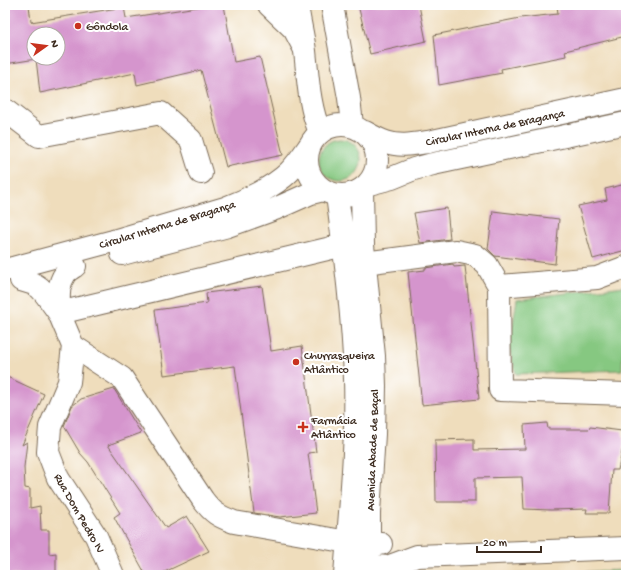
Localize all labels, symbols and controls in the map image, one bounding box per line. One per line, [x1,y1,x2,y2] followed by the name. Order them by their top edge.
[73,21,83,31] marker: Gôndola
[86,21,128,35] place label: Gôndola
[26,26,66,66] north arrow
[47,39,60,49] text: N
[425,107,566,151] street label: Circular Interna de Bragança
[98,198,238,253] street label: Circular Interna de Bragança
[304,350,375,378] place label: Churrasqueira Atlântico
[291,357,301,367] marker: Churrasqueira Atlântico
[365,389,383,511] street label: Avenida Abade de Baçal
[310,415,357,443] place label: Farmácia Atlântico
[298,422,308,432] marker: Farmácia Atlântico
[50,472,107,557] street label: Rua Dom Pedro IV
[477,528,541,554] scale bar
[483,537,508,551] text: 20 m

